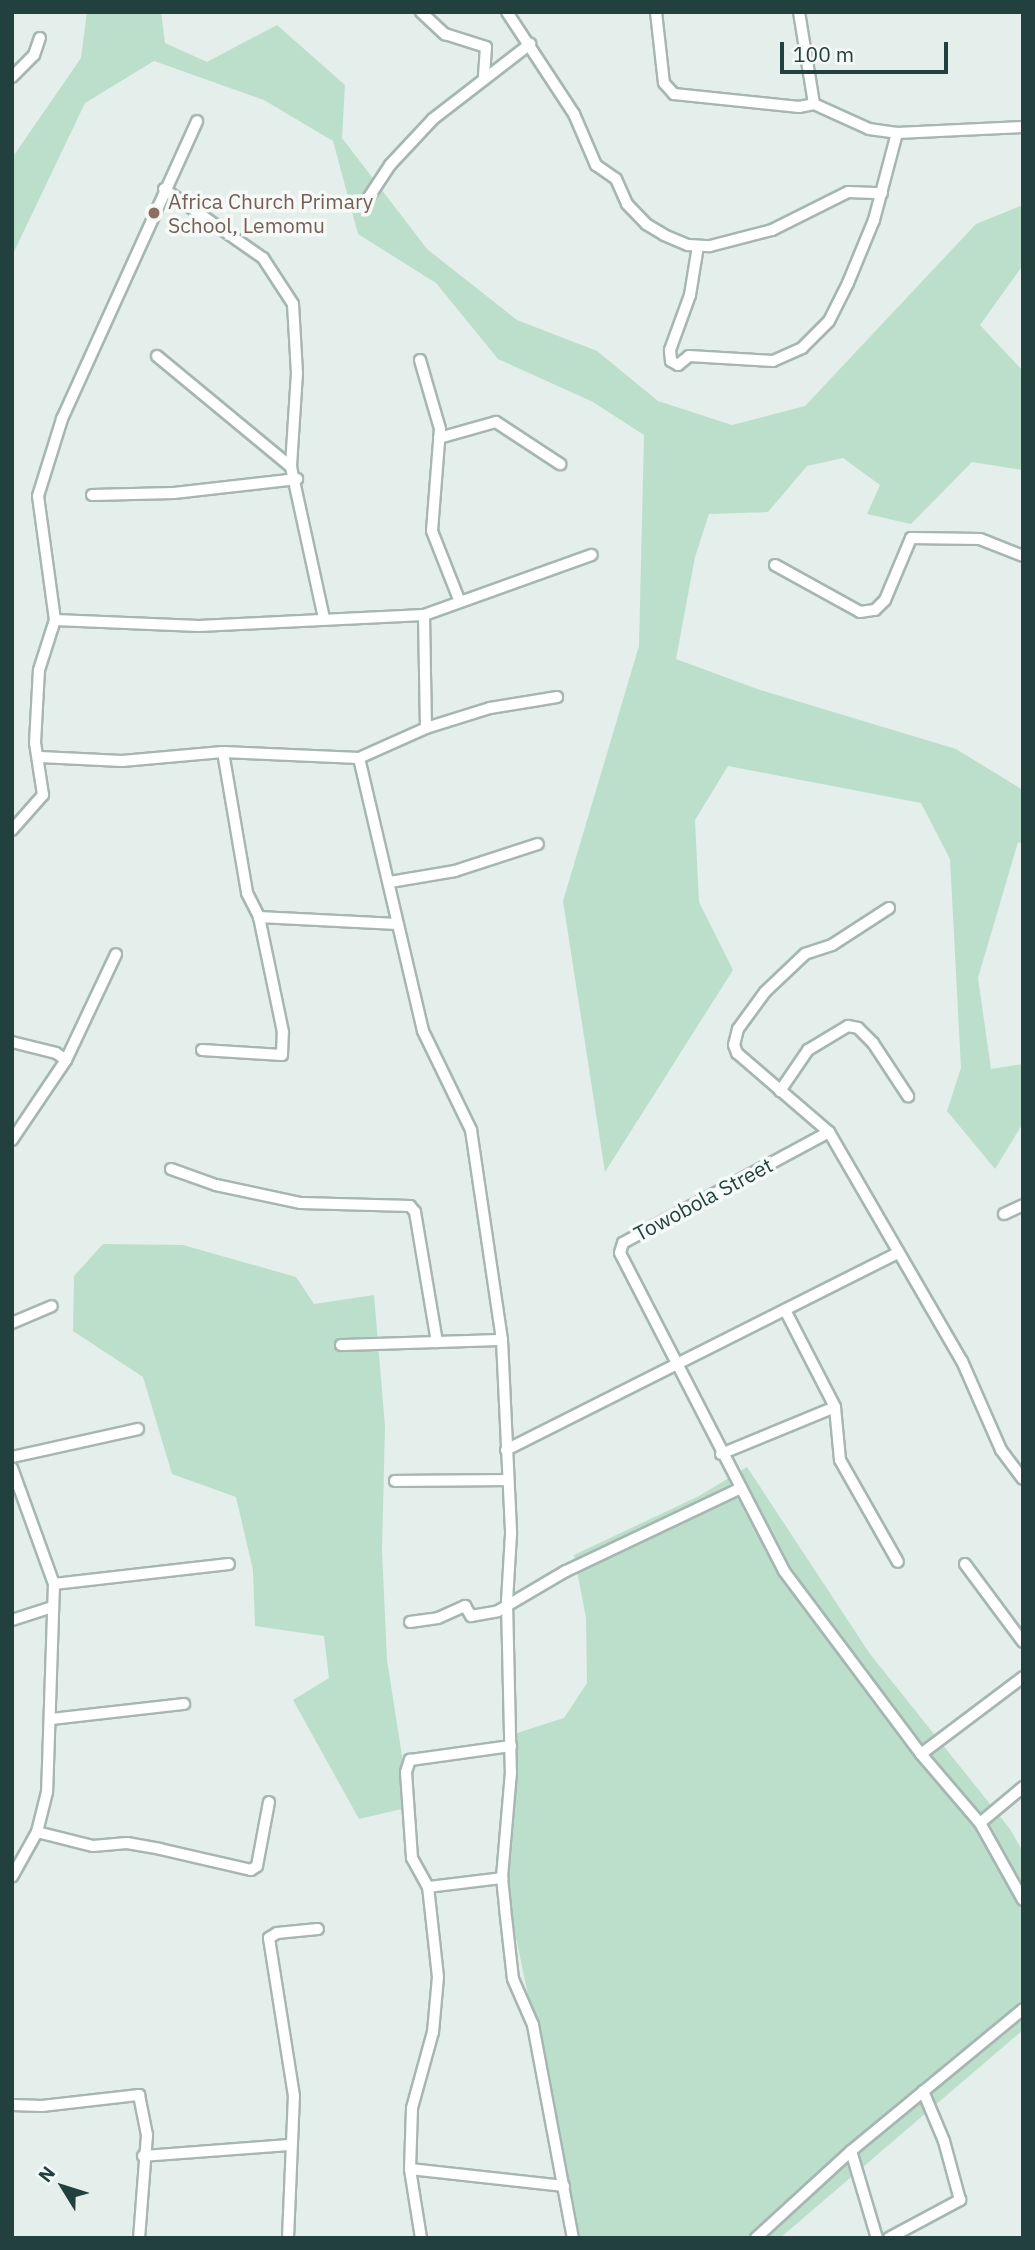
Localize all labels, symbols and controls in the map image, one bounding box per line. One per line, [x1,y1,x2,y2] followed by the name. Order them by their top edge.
[783,28,951,72] scale bar
[793,40,854,68] text: 100 m
[168,188,373,238] place label: Africa Church Primary School, Lemomu
[146,205,162,221] marker: Africa Church Primary School, Lemomu
[629,1152,777,1246] street label: Towobola Street
[28,2152,98,2222] north arrow
[33,2161,60,2187] text: N

